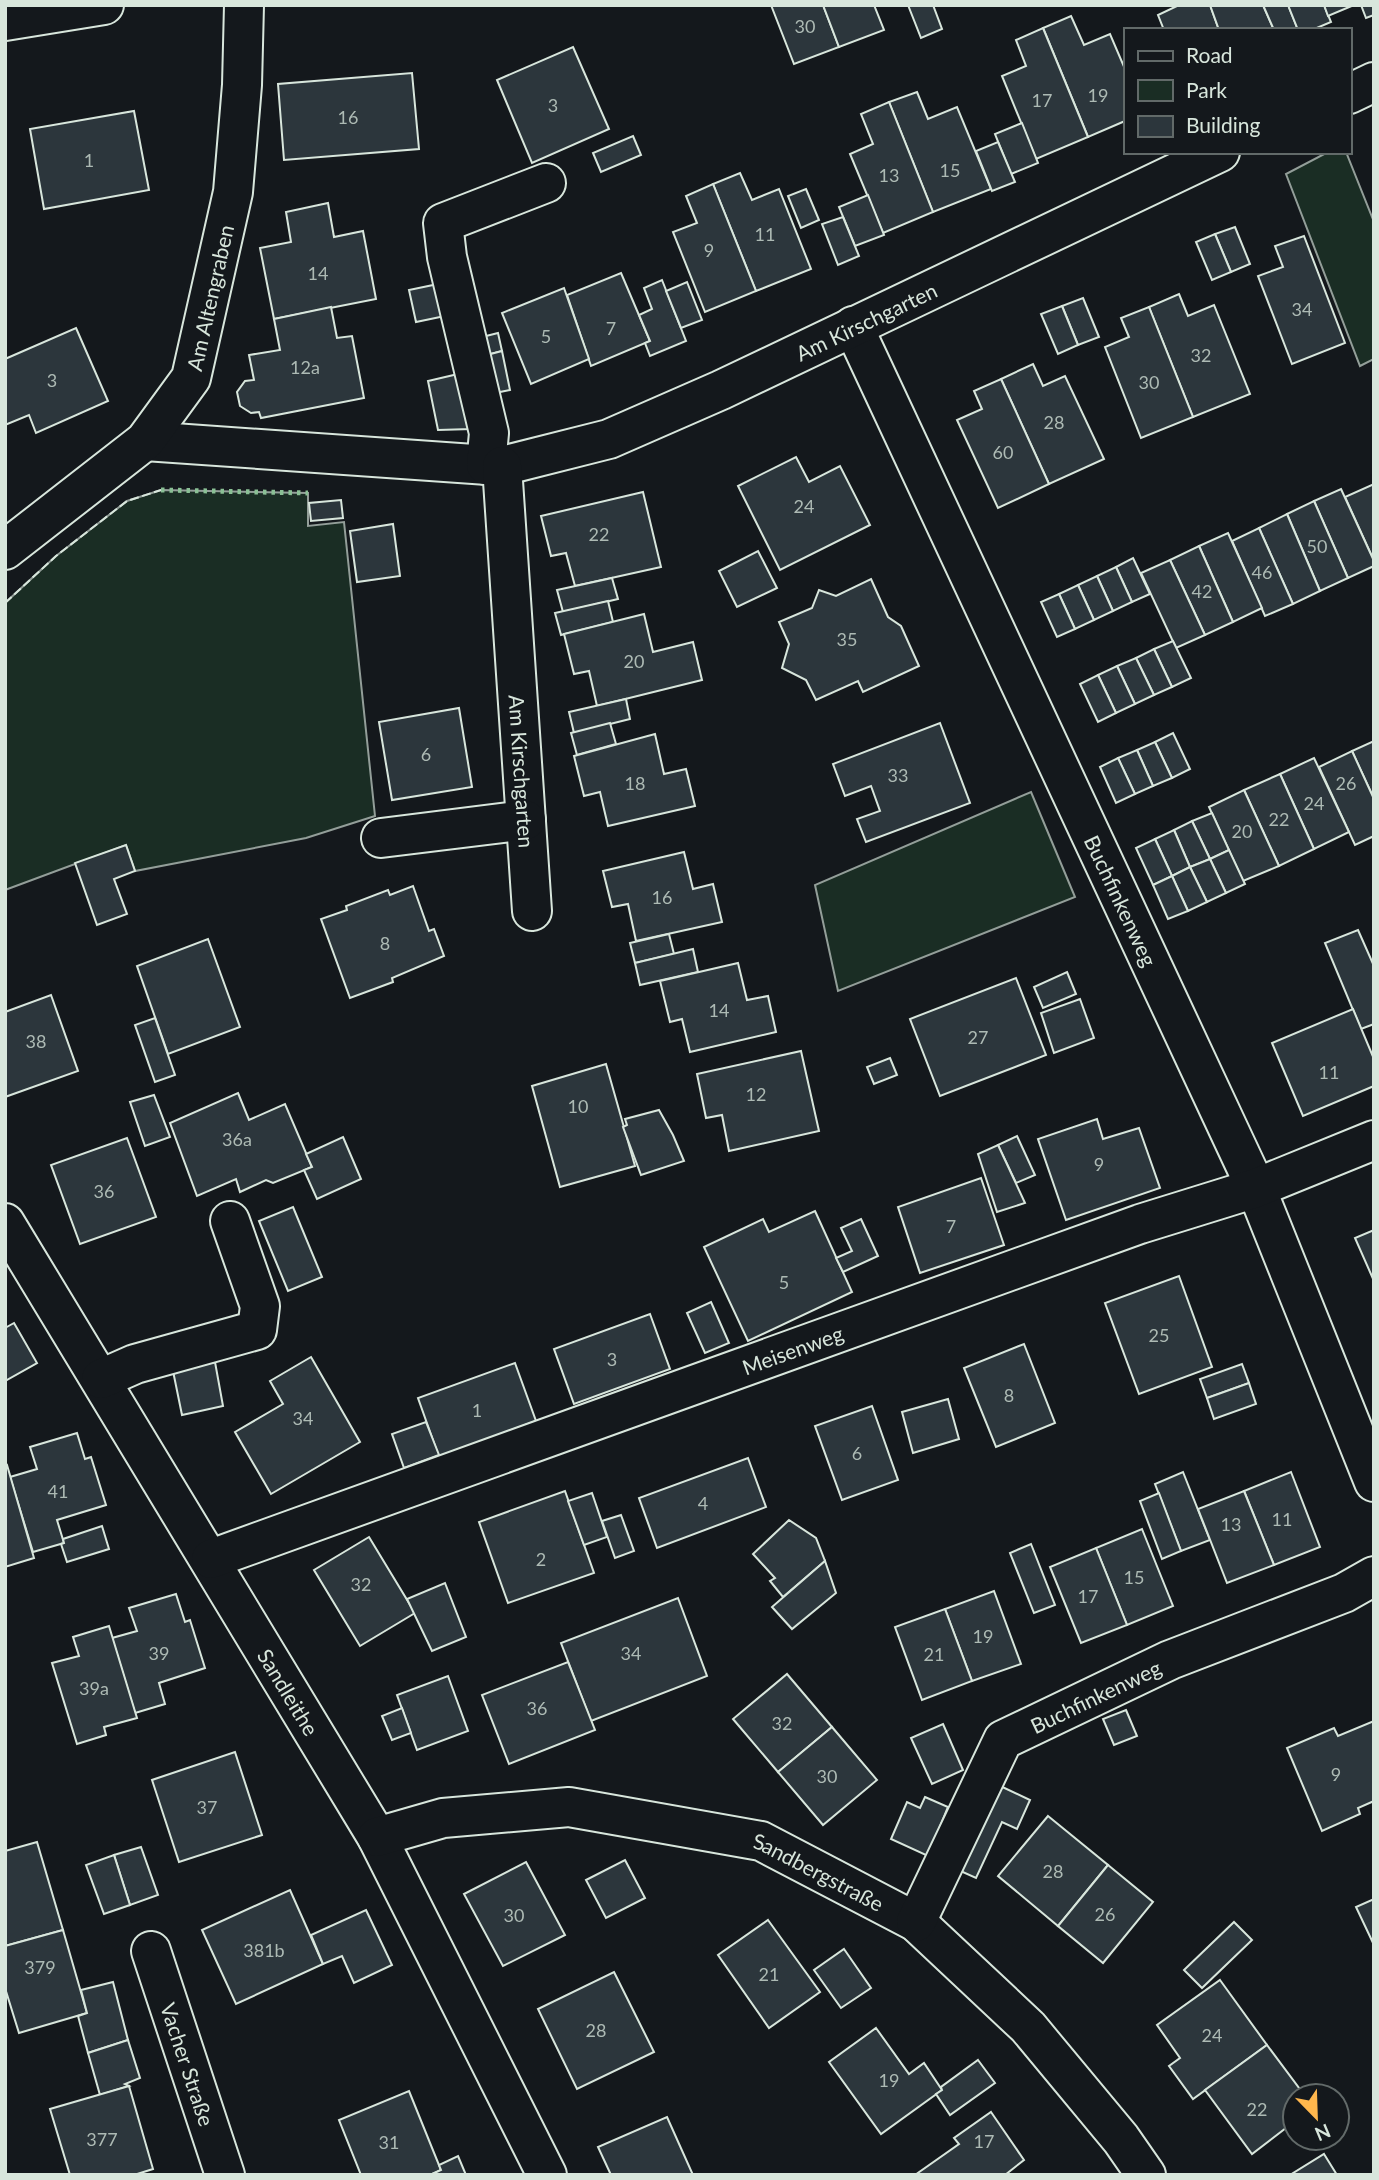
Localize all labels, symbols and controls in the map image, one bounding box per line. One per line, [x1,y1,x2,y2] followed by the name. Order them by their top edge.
[795,15,815,37] house number: 30
[1124,28,1351,154] legend
[1186,42,1233,67] text: Road
[1186,77,1227,102] text: Park
[1088,84,1108,106] house number: 19
[1032,89,1052,111] house number: 17
[548,94,558,116] house number: 3
[338,106,358,128] house number: 16
[1186,112,1261,137] text: Building
[84,149,94,171] house number: 1
[940,159,960,181] house number: 15
[879,164,899,186] house number: 13
[181,222,238,373] street label: Am Altengraben
[755,223,775,245] house number: 11
[704,239,714,261] house number: 9
[308,262,328,284] house number: 14
[791,277,941,365] street label: Am Kirschgarten
[1292,298,1312,320] house number: 34
[606,317,616,339] house number: 7
[541,325,551,347] house number: 5
[1191,344,1211,366] house number: 32
[290,356,320,378] house number: 12a
[47,369,57,391] house number: 3
[1139,371,1159,393] house number: 30
[1044,411,1064,433] house number: 28
[993,441,1013,463] house number: 60
[794,495,814,517] house number: 24
[589,523,609,545] house number: 22
[1307,535,1327,557] house number: 50
[1252,561,1272,583] house number: 46
[1192,580,1212,602] house number: 42
[837,628,857,650] house number: 35
[624,650,644,672] house number: 20
[505,694,540,849] street label: Am Kirschgarten
[421,743,431,765] house number: 6
[888,764,908,786] house number: 33
[625,772,645,794] house number: 18
[1336,772,1356,794] house number: 26
[1304,792,1324,814] house number: 24
[1269,808,1289,830] house number: 22
[1232,820,1252,842] house number: 20
[1080,831,1163,970] street label: Buchfinkenweg
[652,886,672,908] house number: 16
[380,932,390,954] house number: 8
[709,999,729,1021] house number: 14
[968,1026,988,1048] house number: 27
[26,1030,46,1052] house number: 38
[1319,1061,1339,1083] house number: 11
[746,1083,766,1105] house number: 12
[568,1095,588,1117] house number: 10
[222,1128,252,1150] house number: 36a
[1094,1153,1104,1175] house number: 9
[94,1180,114,1202] house number: 36
[946,1215,956,1237] house number: 7
[779,1271,789,1293] house number: 5
[738,1320,846,1379] street label: Meisenweg
[1149,1324,1169,1346] house number: 25
[607,1348,617,1370] house number: 3
[1004,1384,1014,1406] house number: 8
[472,1399,482,1421] house number: 1
[293,1407,313,1429] house number: 34
[852,1442,862,1464] house number: 6
[48,1480,68,1502] house number: 41
[698,1492,708,1514] house number: 4
[1272,1508,1292,1530] house number: 11
[1221,1513,1241,1535] house number: 13
[536,1548,546,1570] house number: 2
[1124,1566,1144,1588] house number: 15
[351,1573,371,1595] house number: 32
[1078,1585,1098,1607] house number: 17
[973,1625,993,1647] house number: 19
[149,1642,169,1664] house number: 39
[621,1642,641,1664] house number: 34
[924,1643,944,1665] house number: 21
[253,1644,325,1739] street label: Sandleithe
[1026,1654,1165,1738] street label: Buchfinkenweg
[79,1677,109,1699] house number: 39a
[527,1697,547,1719] house number: 36
[772,1712,792,1734] house number: 32
[1331,1763,1341,1785] house number: 9
[817,1765,837,1787] house number: 30
[197,1796,217,1818] house number: 37
[752,1827,888,1916] street label: Sandbergstraße
[1043,1860,1063,1882] house number: 28
[1095,1903,1115,1925] house number: 26
[504,1904,524,1926] house number: 30
[243,1939,285,1961] house number: 381b
[24,1956,56,1978] house number: 379
[759,1963,779,1985] house number: 21
[156,1999,220,2129] street label: Vacher Straße
[586,2019,606,2041] house number: 28
[1202,2024,1222,2046] house number: 24
[879,2069,899,2091] house number: 19
[1281,2082,1351,2152] north arrow
[1247,2098,1267,2120] house number: 22
[1312,2120,1334,2147] text: N
[86,2128,118,2150] house number: 377
[974,2130,994,2152] house number: 17
[379,2131,399,2153] house number: 31

